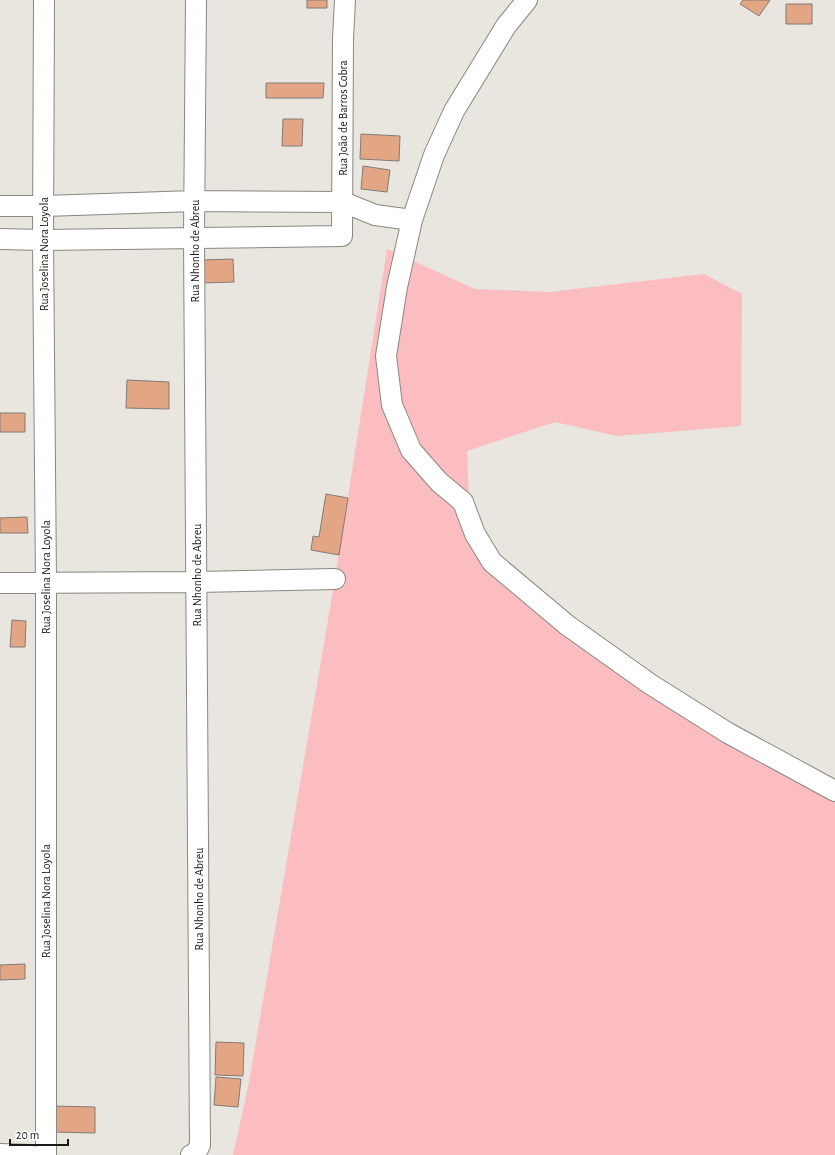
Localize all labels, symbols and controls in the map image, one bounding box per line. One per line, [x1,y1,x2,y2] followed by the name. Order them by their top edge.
[337,60,349,176] street label: Rua João de Barros Cobra
[38,197,51,311] street label: Rua Joselina Nora Loyola
[189,200,201,302] street label: Rua Nhonho de Abreu
[40,520,53,634] street label: Rua Joselina Nora Loyola
[191,524,203,626] street label: Rua Nhonho de Abreu
[40,844,53,958] street label: Rua Joselina Nora Loyola
[193,848,205,950] street label: Rua Nhonho de Abreu
[10,1121,68,1147] scale bar
[16,1129,39,1141] text: 20 m

